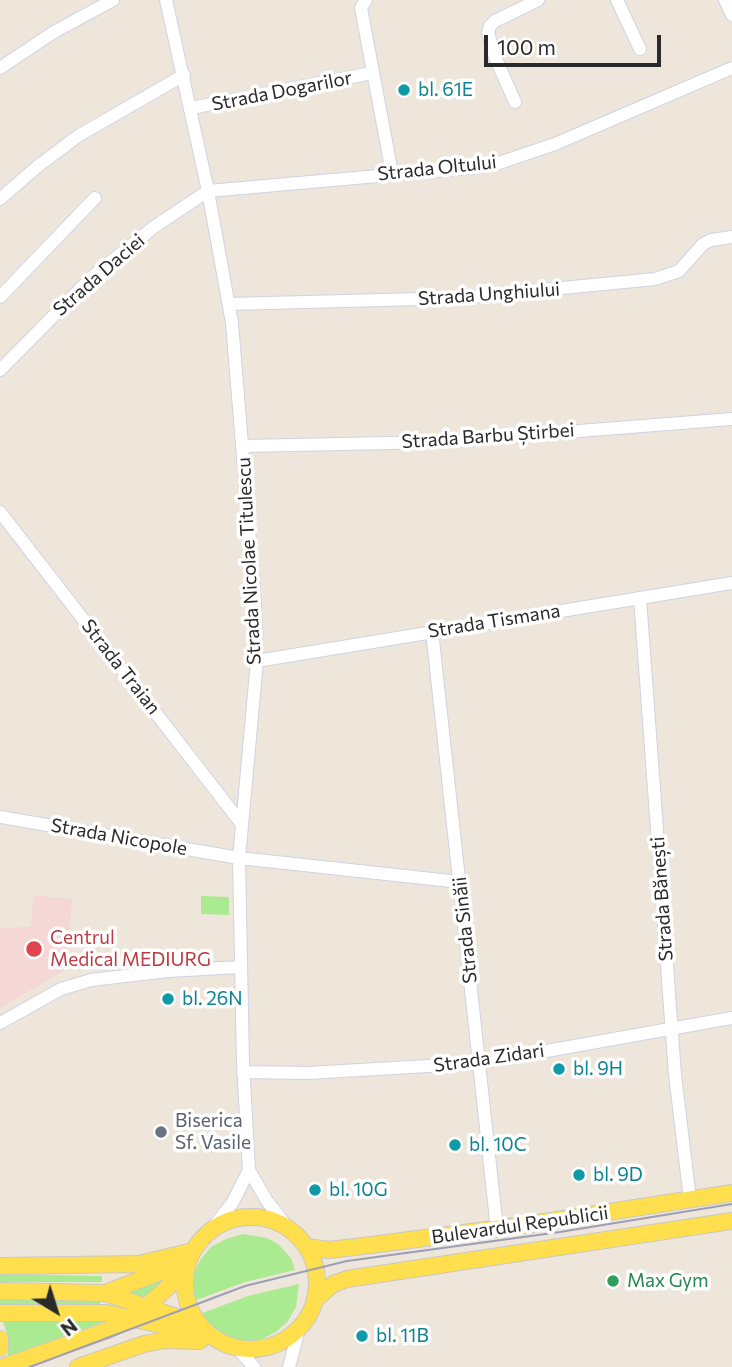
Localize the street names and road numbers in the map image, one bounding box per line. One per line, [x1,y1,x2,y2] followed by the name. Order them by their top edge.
[210,66,354,116] street label: Strada Dogarilor
[376,150,498,186] street label: Strada Oltului
[49,229,149,321] street label: Strada Daciei
[417,278,561,310] street label: Strada Unghiului
[401,419,575,453] street label: Strada Barbu Știrbei
[232,457,266,665] street label: Strada Nicolae Titulescu
[426,599,562,643] street label: Strada Tismana
[77,615,165,719] street label: Strada Traian
[49,814,189,860] street label: Strada Nicopole
[646,836,678,962] street label: Strada Bănești
[448,876,482,984] street label: Strada Sinăii
[432,1039,546,1077] street label: Strada Zidari
[430,1201,610,1249] street label: Bulevardul Republicii

